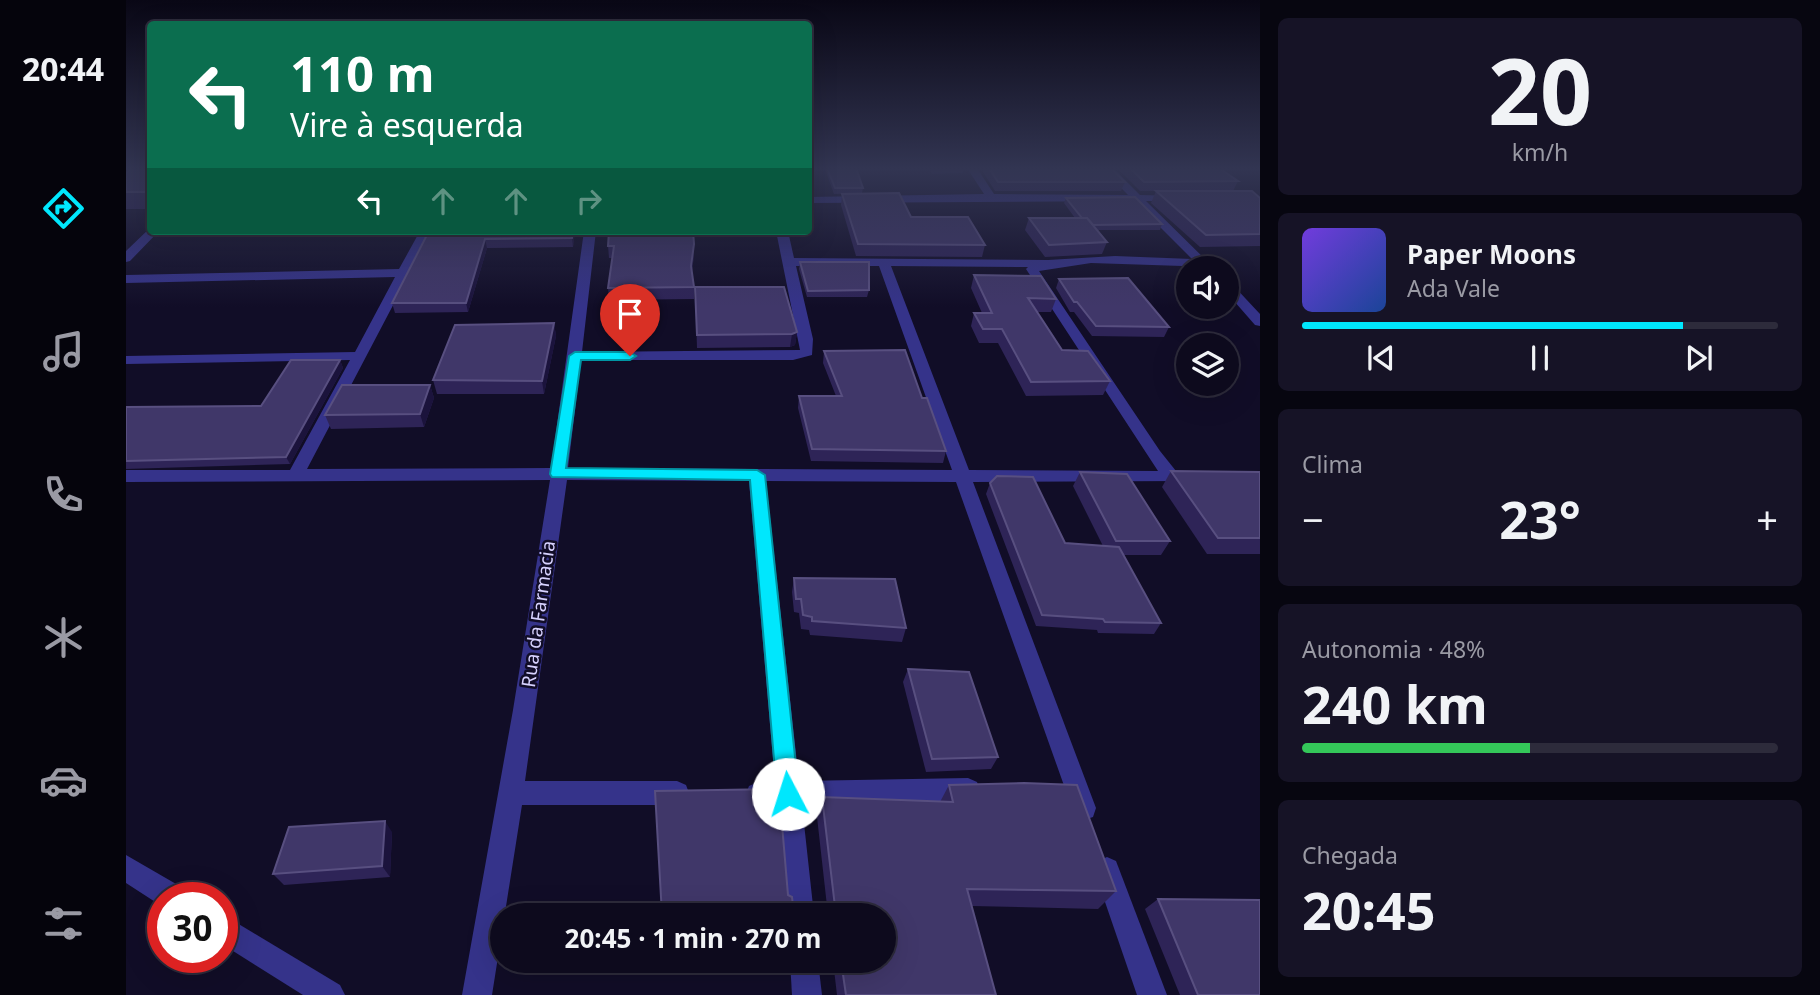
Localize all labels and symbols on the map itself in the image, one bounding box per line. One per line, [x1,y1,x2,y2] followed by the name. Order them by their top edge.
[600,284,660,356] pin
[515,539,561,689] street label: Rua da Farmacia
[751,757,825,831] position arrow
[147,882,238,973] speed limit sign: 30

